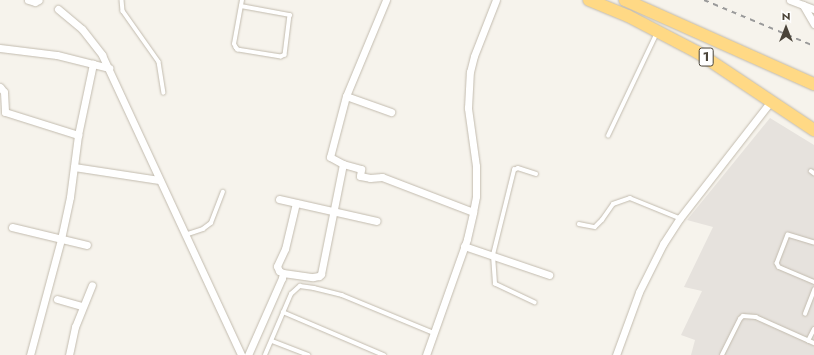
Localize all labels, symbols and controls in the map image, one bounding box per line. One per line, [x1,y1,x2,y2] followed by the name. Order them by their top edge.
[766,8,806,48] north arrow
[782,8,790,24] text: N
[698,46,714,68] road number: 1

